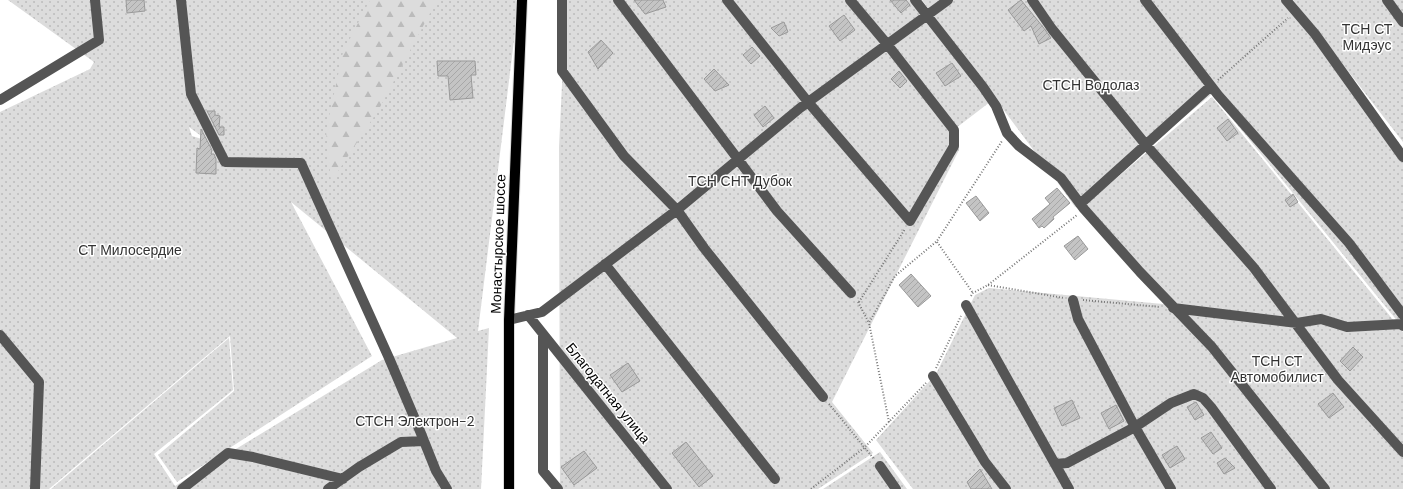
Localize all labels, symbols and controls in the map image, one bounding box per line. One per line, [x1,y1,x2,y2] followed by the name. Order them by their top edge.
[1342,20,1393,54] park label: ТСН СТ Мидэус
[1043,76,1139,94] park label: СТСН Водолаз
[688,172,793,190] park label: ТСН СНТ Дубок
[487,174,509,314] street label: Монастырское шоссе
[78,241,182,259] park label: СТ Милосердие
[562,339,654,447] street label: Благодатная улица
[1230,352,1324,386] park label: ТСН СТ Автомобилист
[355,412,475,430] park label: СТСН Электрон-2

